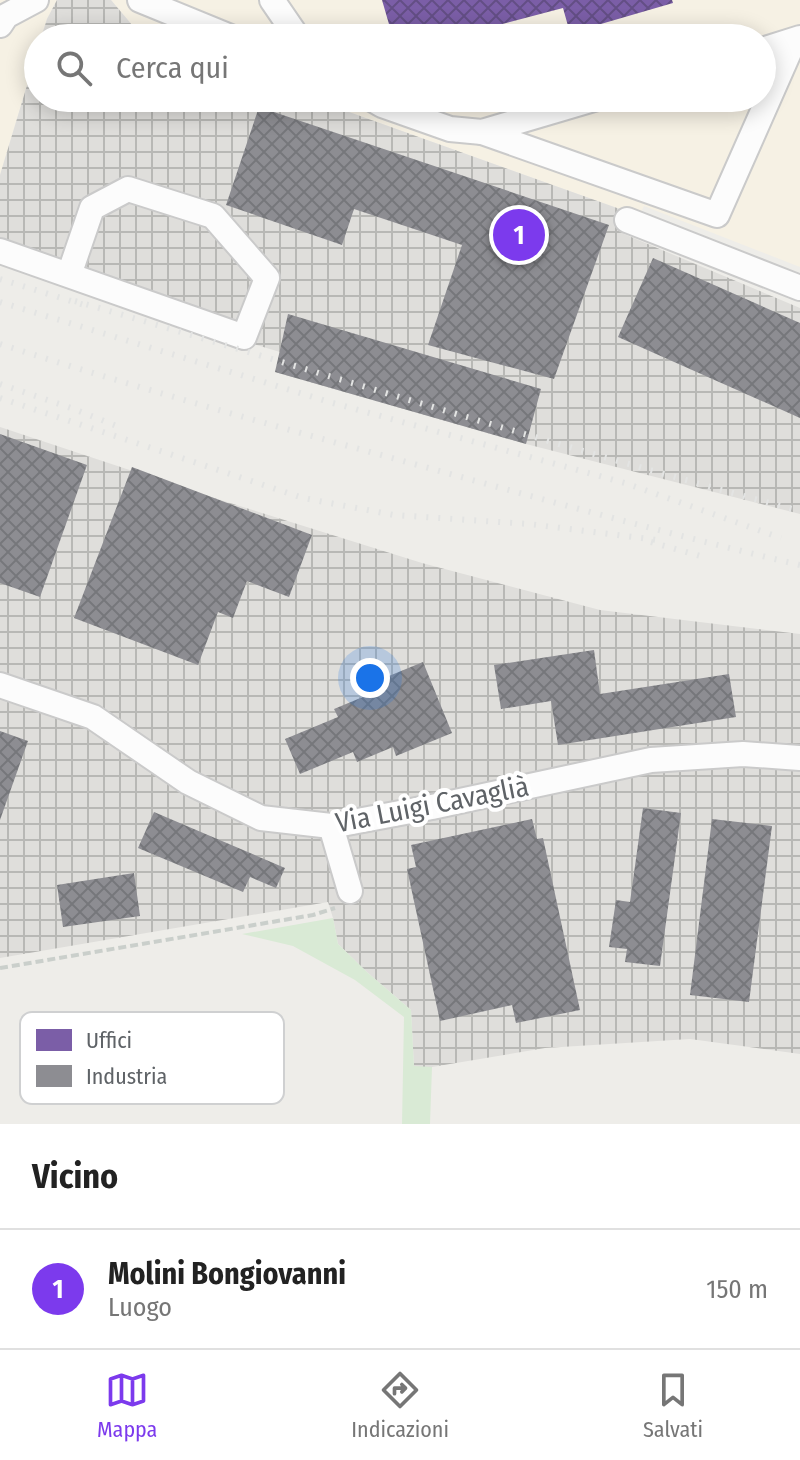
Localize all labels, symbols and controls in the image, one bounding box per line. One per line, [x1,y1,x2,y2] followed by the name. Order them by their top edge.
[24,24,776,112] search box
[52,46,96,90] icon: search
[116,50,229,86] text: Cerca qui
[493,205,545,265] pin: 1
[350,658,390,698] your location
[333,770,532,839] street label: Via Luigi Cavaglià
[20,1012,284,1104] legend
[86,1027,132,1054] text: Uffici
[86,1063,167,1090] text: Industria
[32,1156,118,1197] text: Vicino
[108,1256,346,1292] text: Molini Bongiovanni
[53,1274,64,1305] text: 1
[706,1274,768,1305] text: 150 m
[108,1292,172,1323] text: Luogo
[97,1368,157,1443] tab: Mappa
[351,1368,449,1443] tab: Indicazioni
[643,1368,703,1443] tab: Salvati

